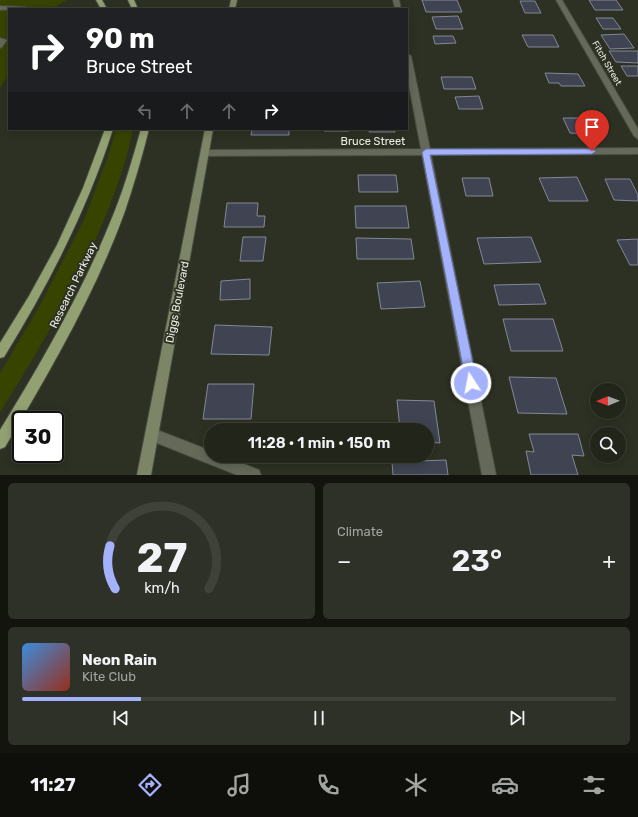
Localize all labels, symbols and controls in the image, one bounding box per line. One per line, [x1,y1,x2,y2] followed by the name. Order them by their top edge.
[86,22,155,55] text: 90 m
[20,24,72,76] icon: right
[590,39,624,87] street label: Fitch Street
[86,56,192,78] text: Bruce Street
[134,100,156,122] icon: left
[176,100,198,122] icon: ahead
[218,100,240,122] icon: ahead
[260,100,282,122] icon: right
[575,110,609,151] pin
[581,116,603,138] icon: arrive
[341,135,406,148] street label: Bruce Street
[47,240,100,330] street label: Research Parkway
[163,260,192,344] street label: Diggs Boulevard
[450,362,492,404] position arrow
[590,383,626,419] north arrow
[590,383,626,463] map controls
[12,411,64,463] speed limit sign: 30
[590,427,626,463] button: search
[248,434,390,452] text: 11:28 · 1 min · 150 m
[337,524,383,539] text: Climate
[136,533,187,582] text: 27
[452,543,502,579] text: 23°
[337,548,351,575] text: −
[602,548,616,575] text: +
[144,580,179,597] text: km/h
[82,651,157,669] text: Neon Rain
[82,669,136,684] text: Kite Club
[110,707,132,729] icon: previous
[308,707,330,729] icon: pause
[506,707,528,729] icon: next
[136,771,164,799] icon: directions
[225,771,253,799] icon: music
[314,771,342,799] icon: phone
[402,771,430,799] icon: climate
[491,771,519,799] icon: car
[580,771,608,799] icon: filters
[30,774,76,796] text: 11:27

